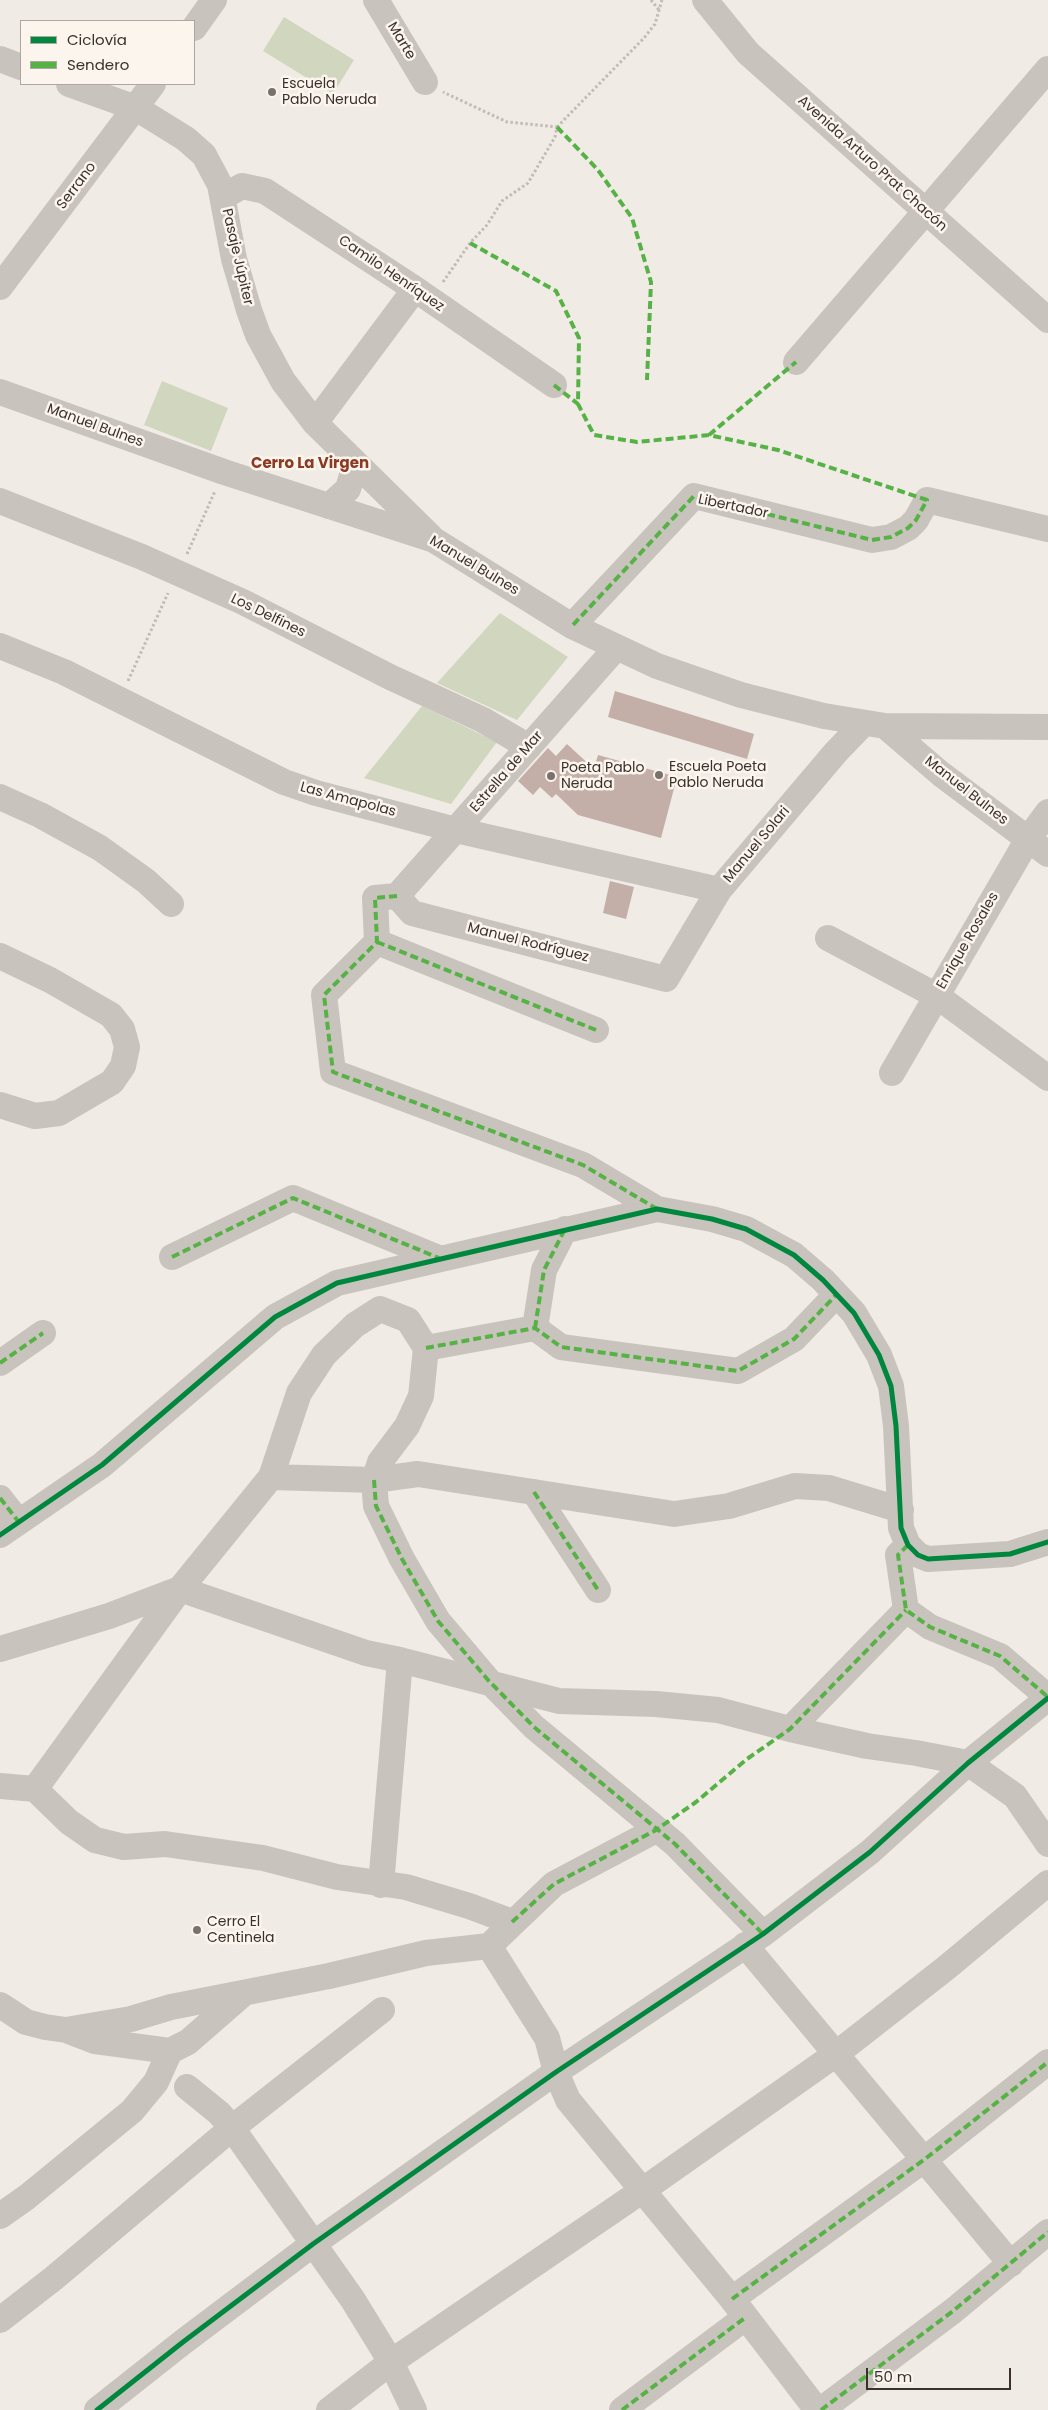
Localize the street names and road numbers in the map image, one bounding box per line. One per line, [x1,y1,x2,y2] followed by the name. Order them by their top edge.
[383,19,419,63] street label: Marte
[794,93,950,235] street label: Avenida Arturo Prat Chacón
[54,159,100,213] street label: Serrano
[218,207,256,307] street label: Pasaje Júpiter
[335,232,447,316] street label: Camilo Henríquez
[45,401,145,451] street label: Manuel Bulnes
[696,491,770,523] street label: Libertador
[426,533,522,599] street label: Manuel Bulnes
[228,591,308,641] street label: Los Delfines
[467,728,547,816] street label: Estrella de Mar
[921,753,1011,829] street label: Manuel Bulnes
[298,779,398,821] street label: Las Amapolas
[720,804,794,886] street label: Manuel Solari
[933,889,1003,993] street label: Enrique Rosales
[466,920,590,966] street label: Manuel Rodríguez

